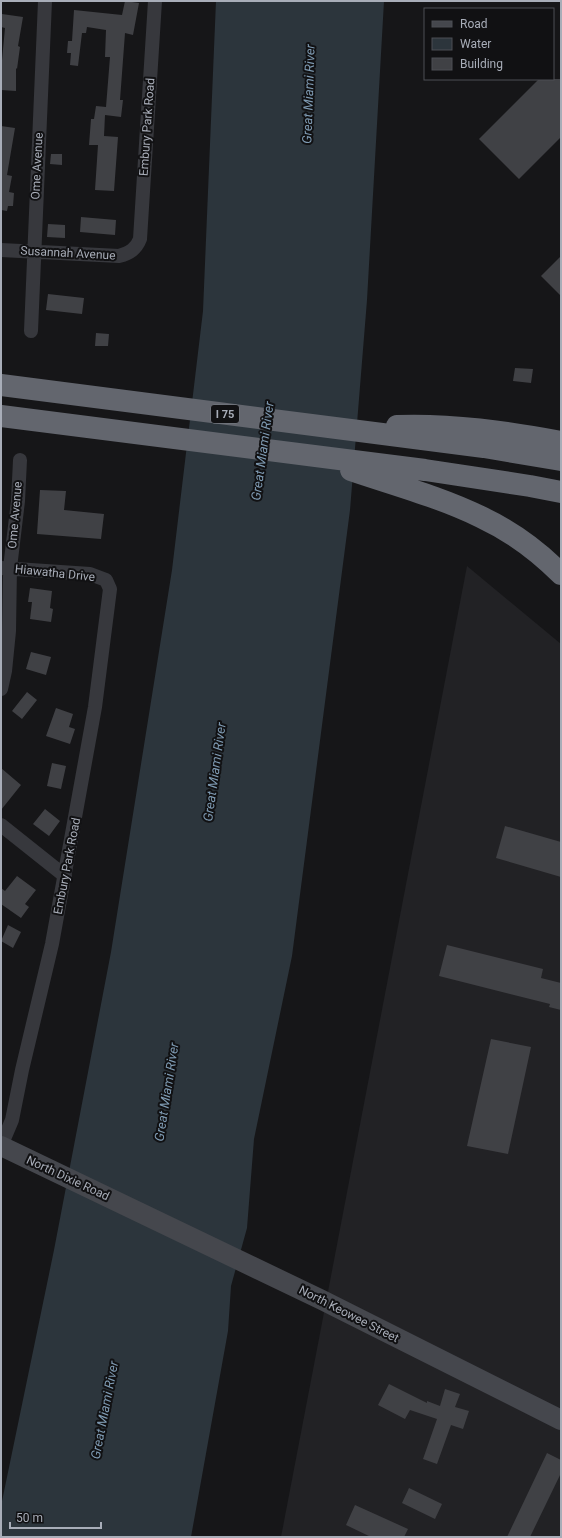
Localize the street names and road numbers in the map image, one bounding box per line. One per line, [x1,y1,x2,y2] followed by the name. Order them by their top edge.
[137,78,157,176] street label: Embury Park Road
[28,132,46,200] street label: Ome Avenue
[20,244,116,262] street label: Susannah Avenue
[211,405,239,423] road number: I 75
[5,481,25,549] street label: Ome Avenue
[14,562,96,584] street label: Hiawatha Drive
[51,816,83,916] street label: Embury Park Road
[24,1153,112,1203] street label: North Dixie Road
[297,1283,401,1345] street label: North Keowee Street

